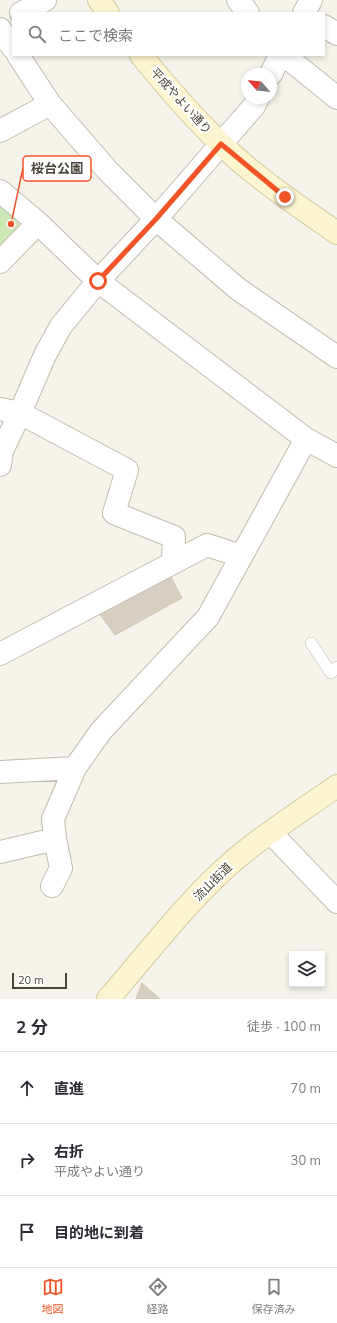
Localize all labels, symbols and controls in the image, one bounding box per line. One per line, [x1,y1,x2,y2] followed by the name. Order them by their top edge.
[12,12,325,56] search box
[26,23,48,45] icon: search
[58,26,133,45] text: ここで検索
[148,64,215,137] street label: 平成やよい通り
[241,68,277,104] north arrow
[23,156,91,181] callout: 桜台公園
[31,160,83,176] text: 桜台公園
[276,188,294,206] route end
[89,272,107,290] route start
[190,859,235,904] street label: 流山街道
[289,951,325,987] map controls
[289,951,325,987] button: layers
[12,971,67,990] scale bar
[18,973,44,987] text: 20 m
[16,1016,48,1037] text: 2 分
[247,1018,321,1034] text: 徒歩 · 100 m
[16,1077,38,1099] icon: ahead
[54,1079,84,1098] text: 直進
[291,1080,321,1096] text: 70 m
[54,1142,84,1161] text: 右折
[16,1149,38,1171] icon: right
[291,1152,321,1168] text: 30 m
[54,1163,145,1179] text: 平成やよい通り
[16,1221,38,1243] icon: arrive
[54,1223,144,1242] text: 目的地に到着
[42,1276,64,1316] tab: 地図
[147,1276,169,1316] tab: 経路
[252,1276,296,1316] tab: 保存済み

